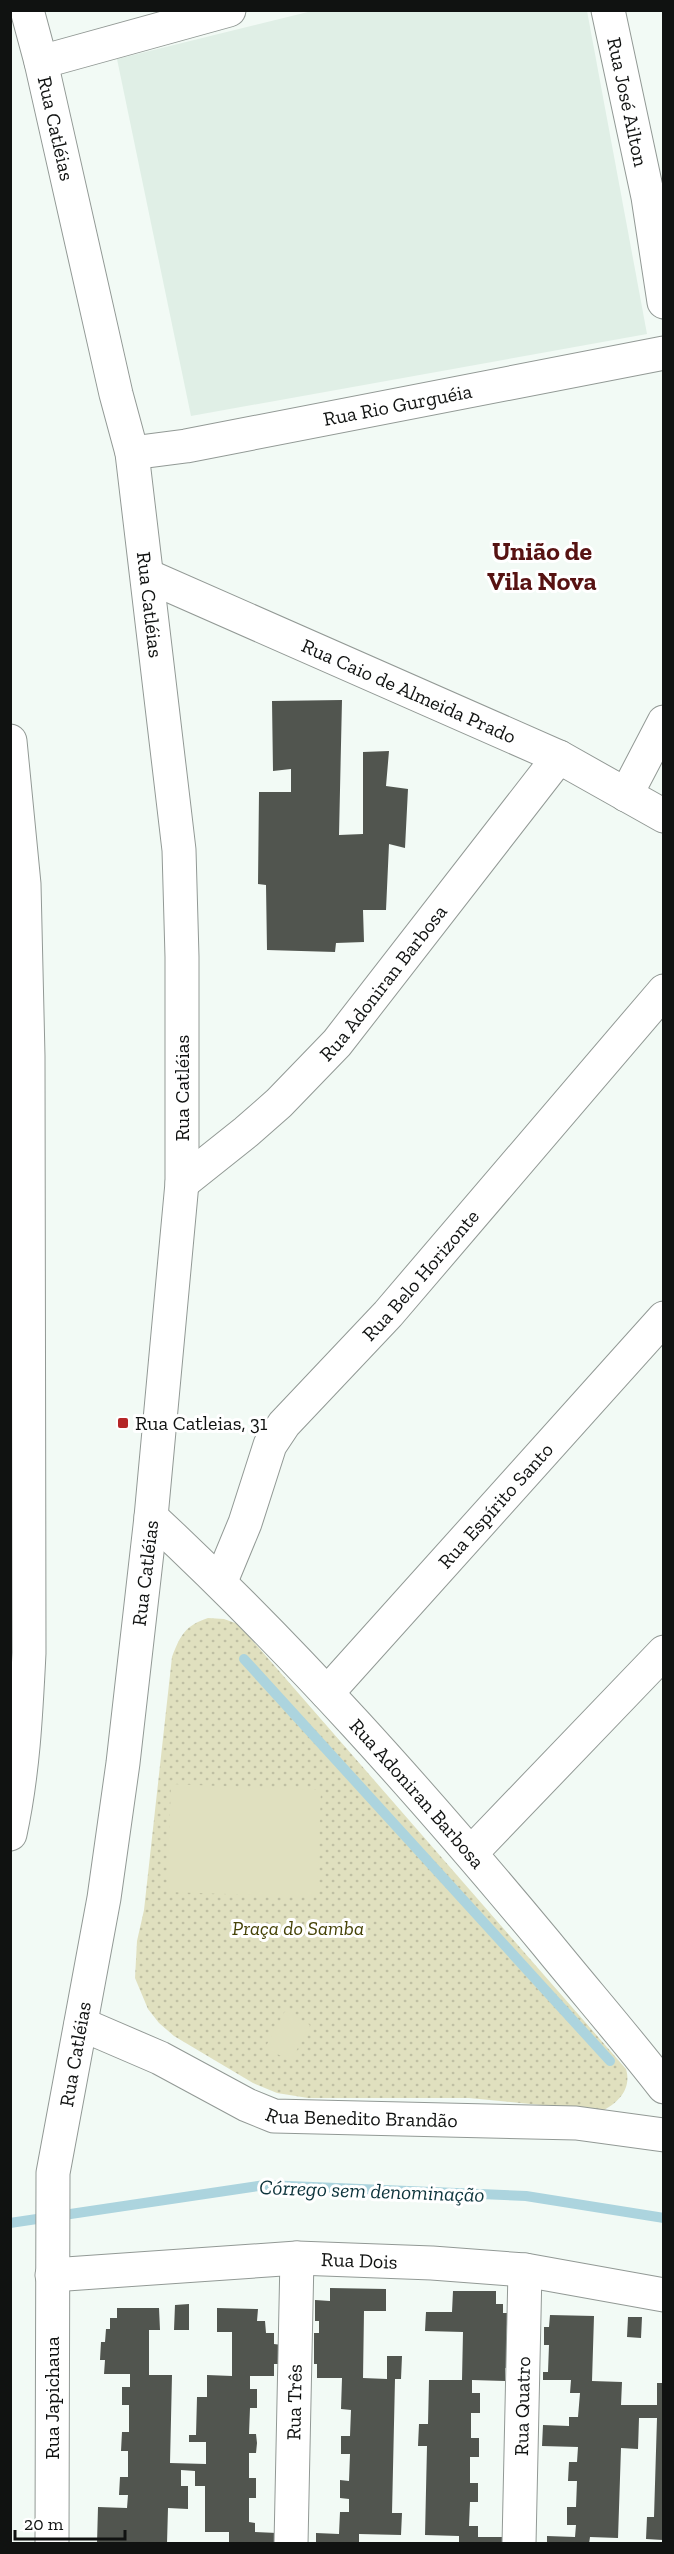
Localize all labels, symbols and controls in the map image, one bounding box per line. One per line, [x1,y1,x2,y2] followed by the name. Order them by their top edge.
[602,35,653,169] street label: Rua José Ailton
[33,74,79,183] street label: Rua Catléias
[321,379,474,431] street label: Rua Rio Gurguéia
[487,535,597,597] district label: União de Vila Nova
[132,550,168,659] street label: Rua Catléias
[298,633,520,749] street label: Rua Caio de Almeida Prado
[314,900,452,1066] street label: Rua Adoniran Barbosa
[170,1035,194,1141] street label: Rua Catléias
[357,1204,484,1346] street label: Rua Belo Horizonte
[135,1411,268,1435] place label: Rua Catleias, 31
[116,1416,130,1430] marker: Rua Catleias, 31
[433,1438,558,1573] street label: Rua Espírito Santo
[127,1519,163,1627] street label: Rua Catléias
[345,1714,490,1874] street label: Rua Adoniran Barbosa
[232,1916,364,1940] park label: Praça do Samba
[54,1999,96,2109] street label: Rua Catléias
[262,2102,458,2132] street label: Rua Benedito Brandão
[259,2174,485,2207] water label: Córrego sem denominação
[321,2247,398,2274] street label: Rua Dois
[40,2336,64,2460] street label: Rua Japichaua
[509,2356,535,2456] street label: Rua Quatro
[281,2364,307,2440] street label: Rua Três
[15,2503,124,2541] scale bar
[24,2513,64,2535] text: 20 m

